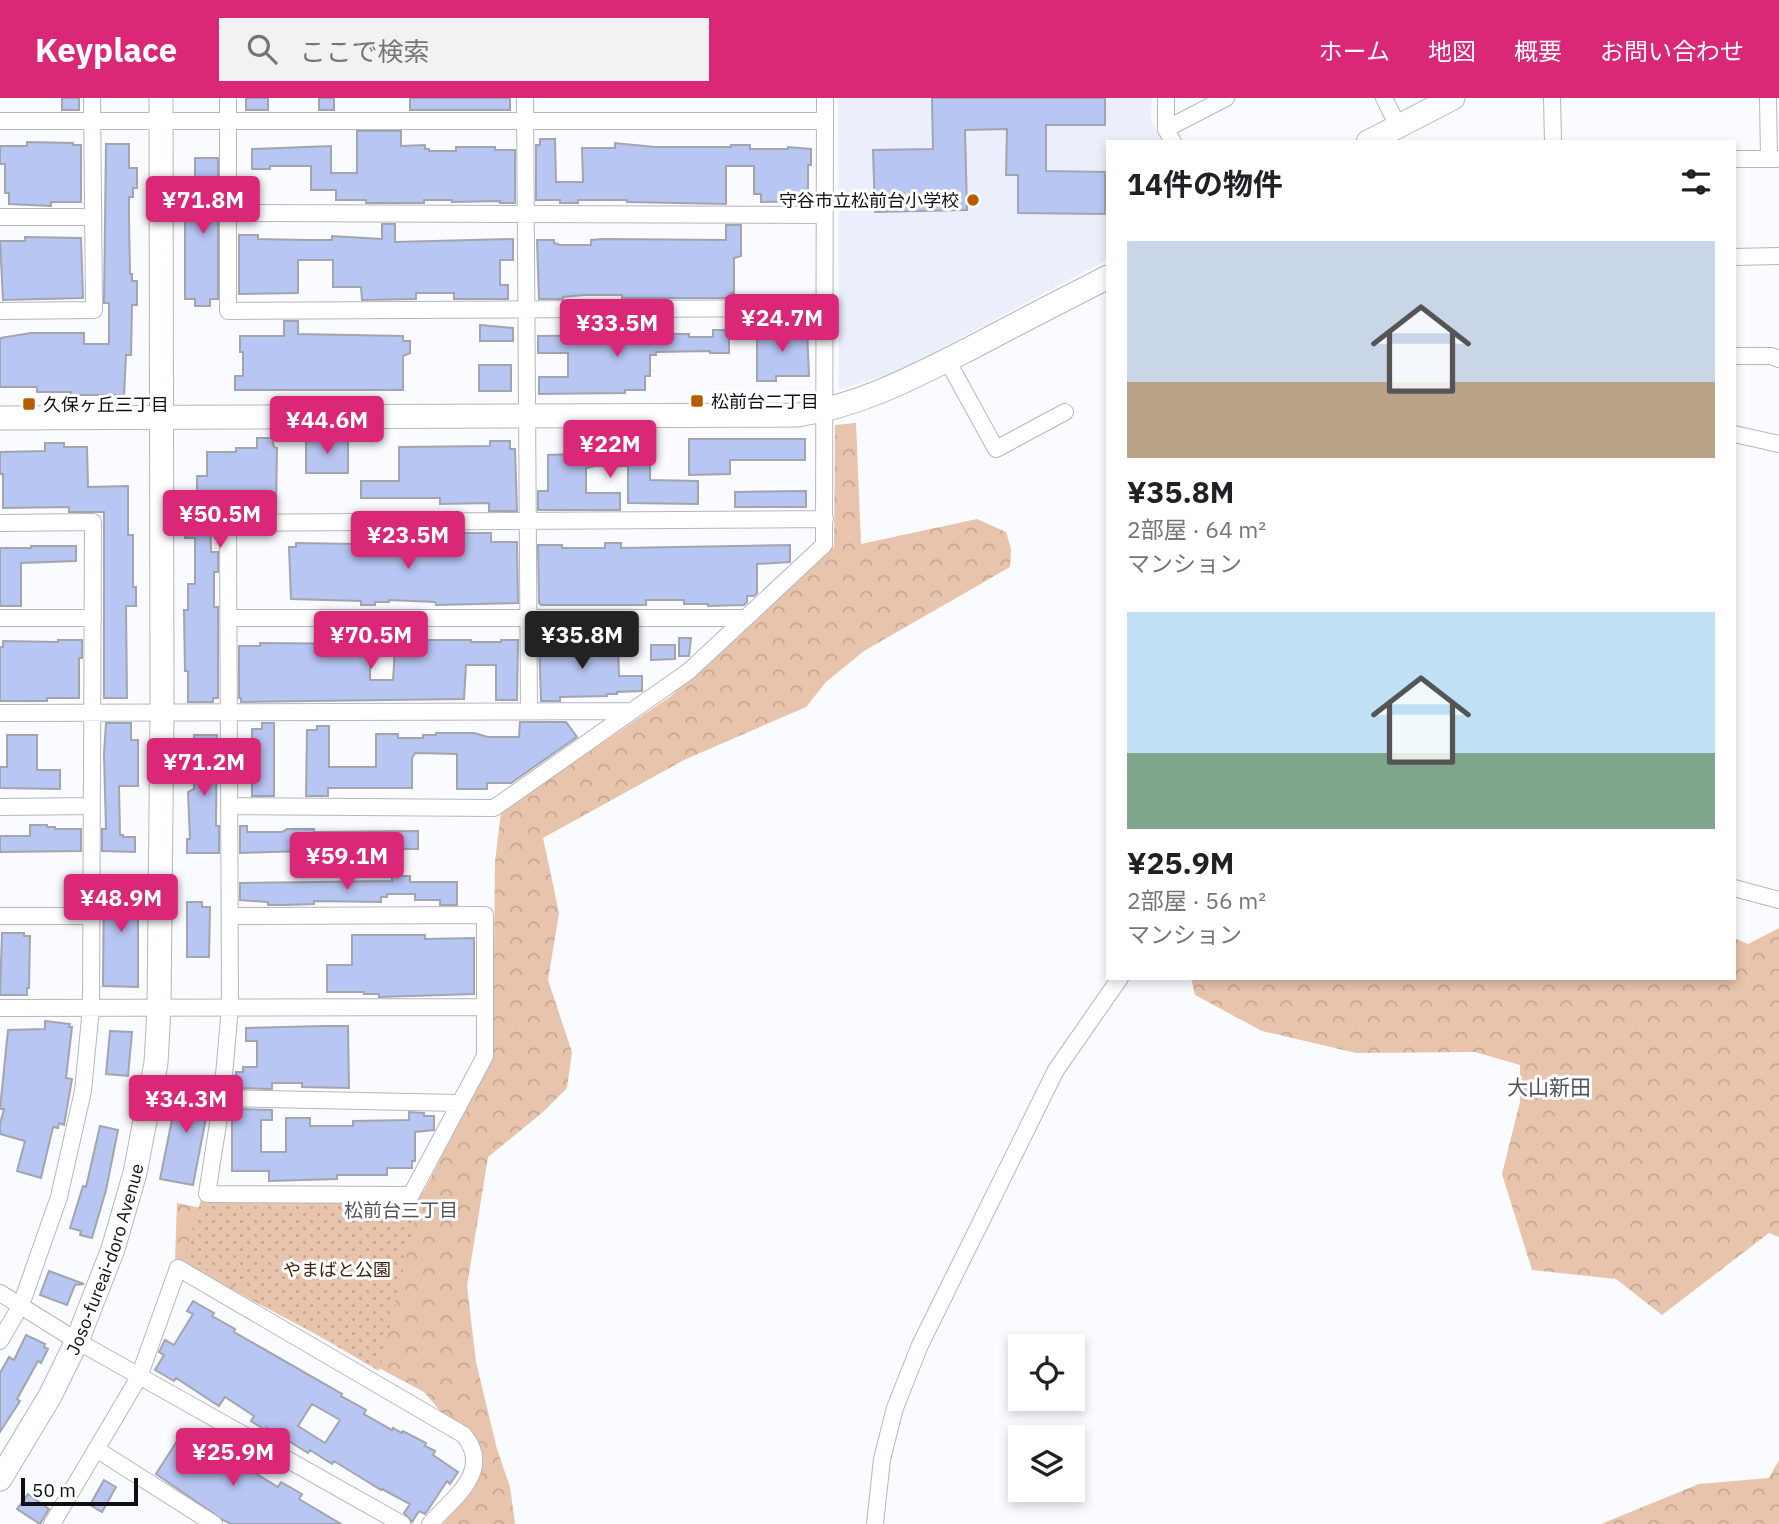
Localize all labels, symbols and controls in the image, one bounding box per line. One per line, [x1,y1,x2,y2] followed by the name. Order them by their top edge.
[219,18,709,81] search box
[35,28,177,71] text: Keyplace
[243,30,281,68] icon: search
[299,34,429,68] text: ここで検索
[1319,35,1390,67] text: ホーム
[1428,35,1476,67] text: 地図
[1514,35,1562,67] text: 概要
[1600,35,1744,67] text: お問い合わせ
[1677,163,1715,201] icon: filters
[1127,164,1283,203] text: 14件の物件
[146,176,260,236] pin: ¥71.8M
[162,184,244,214] text: ¥71.8M
[779,189,959,212] place label: 守谷市立松前台小学校
[965,192,981,208] marker: 守谷市立松前台小学校
[1358,286,1484,412] icon: home
[725,294,839,354] pin: ¥24.7M
[560,300,674,359] pin: ¥33.5M
[741,302,823,332] text: ¥24.7M
[576,307,658,337] text: ¥33.5M
[711,390,819,413] place label: 松前台二丁目
[43,393,169,416] place label: 久保ヶ丘三丁目
[689,393,705,409] marker: 松前台二丁目
[21,396,37,412] marker: 久保ヶ丘三丁目
[270,396,384,456] pin: ¥44.6M
[286,404,368,434] text: ¥44.6M
[569,420,651,480] pin: ¥22M
[579,428,641,458] text: ¥22M
[1127,472,1234,511] text: ¥35.8M
[163,490,277,550] pin: ¥50.5M
[179,498,261,528] text: ¥50.5M
[351,512,465,571] pin: ¥23.5M
[1127,514,1266,544] text: 2部屋 · 64 m²
[367,519,449,549] text: ¥23.5M
[1127,548,1242,578] text: マンション
[314,612,428,671] pin: ¥70.5M
[525,612,639,671] pin: ¥35.8M
[330,619,412,649] text: ¥70.5M
[541,619,623,649] text: ¥35.8M
[1358,657,1484,783] icon: home
[147,738,261,798] pin: ¥71.2M
[163,746,245,776] text: ¥71.2M
[290,832,404,892] pin: ¥59.1M
[306,840,388,870] text: ¥59.1M
[1127,843,1234,882] text: ¥25.9M
[64,874,178,934] pin: ¥48.9M
[80,882,162,912] text: ¥48.9M
[1127,885,1266,915] text: 2部屋 · 56 m²
[1127,919,1242,949] text: マンション
[1507,1073,1591,1101] district label: 大山新田
[129,1076,243,1135] pin: ¥34.3M
[145,1083,227,1113] text: ¥34.3M
[61,1161,148,1358] street label: Joso-fureai-doro Avenue
[344,1198,458,1222] district label: 松前台三丁目
[283,1258,391,1281] park label: やまばと公園
[1008,1334,1085,1502] map controls
[1008,1334,1085,1411] button: locate
[1008,1425,1085,1502] button: layers
[176,1428,290,1488] pin: ¥25.9M
[192,1436,274,1466] text: ¥25.9M
[21,1475,138,1507] scale bar
[32,1478,76,1502] text: 50 m

